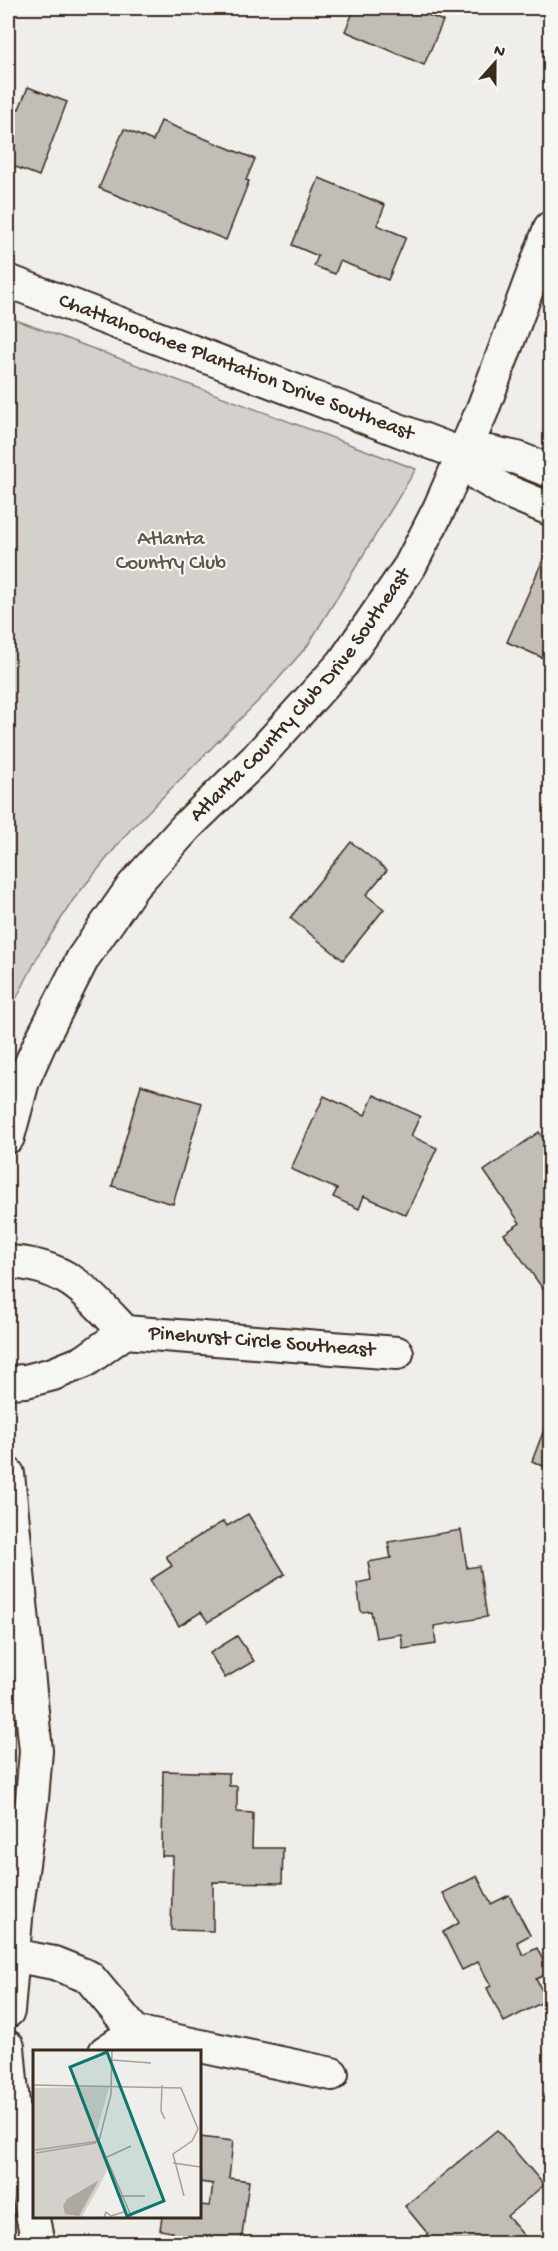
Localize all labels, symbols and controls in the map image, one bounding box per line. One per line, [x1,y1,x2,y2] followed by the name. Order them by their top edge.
[465,33,525,93] north arrow
[491,42,508,63] text: N
[55,289,420,448] street label: Chattahoochee Plantation Drive Southeast
[116,528,226,577] park label: Atlanta Country Club
[185,562,418,828] street label: Atlanta Country Club Drive Southeast
[147,1321,378,1364] street label: Pinehurst Circle Southeast
[33,2050,201,2218] inset map

